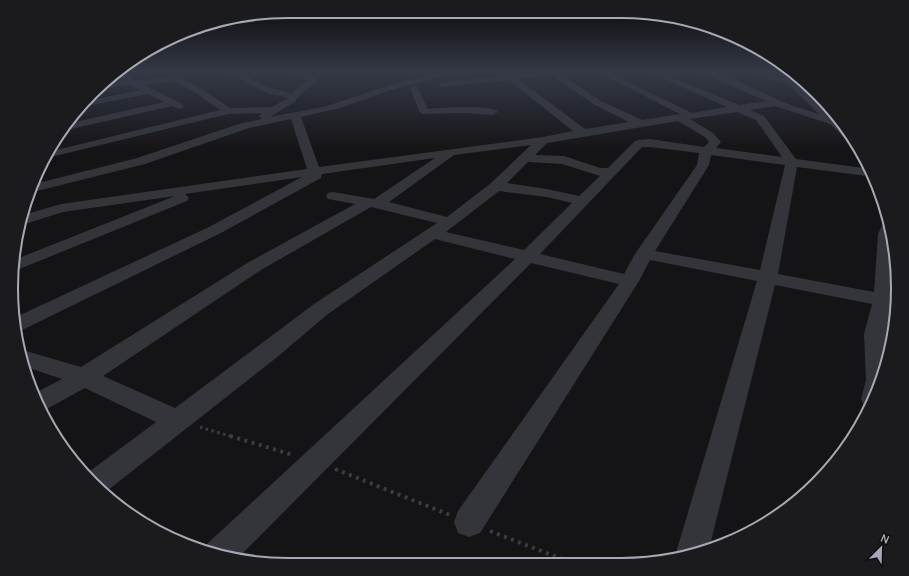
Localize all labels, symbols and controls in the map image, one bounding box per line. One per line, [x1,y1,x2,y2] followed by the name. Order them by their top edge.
[861,528,901,568] north arrow
[879,530,892,547] text: N

